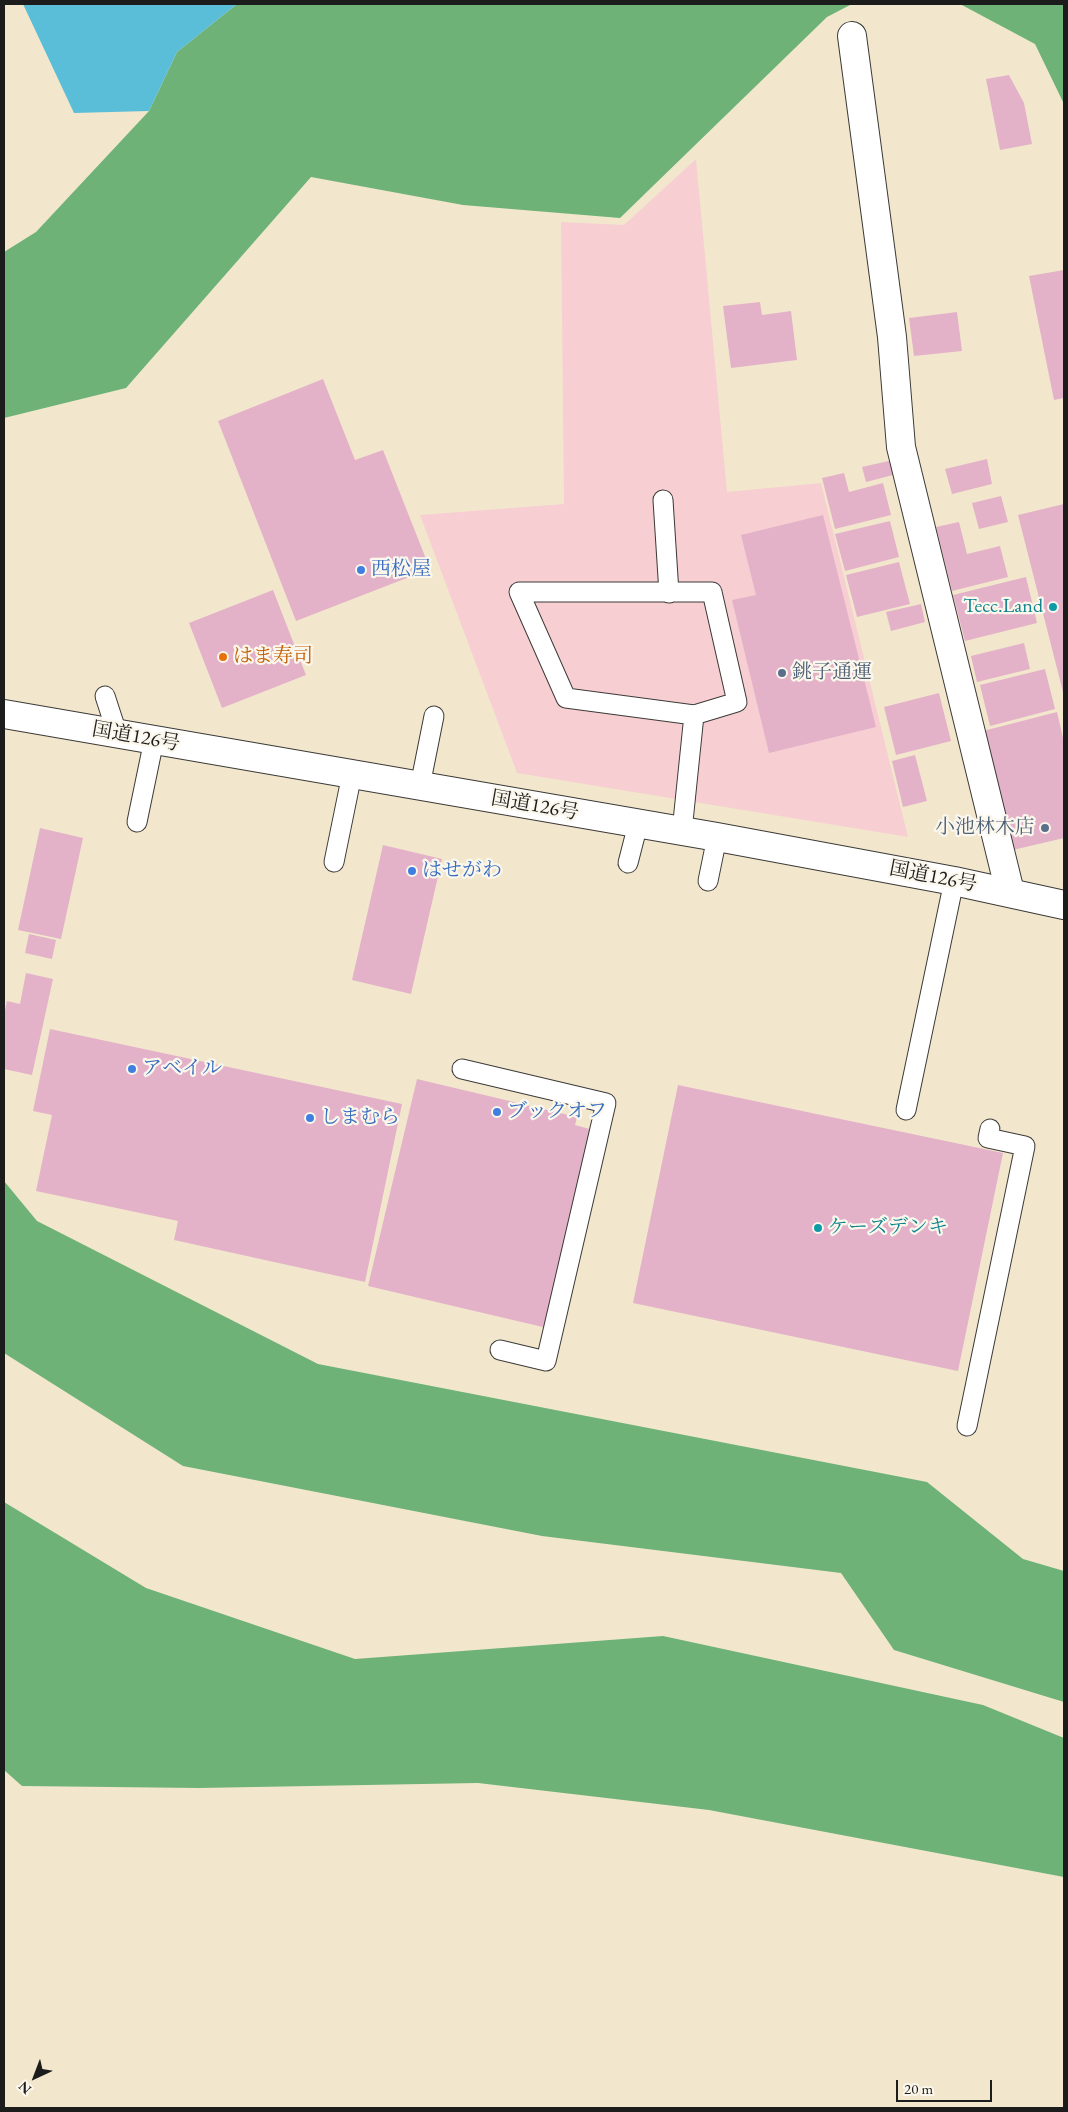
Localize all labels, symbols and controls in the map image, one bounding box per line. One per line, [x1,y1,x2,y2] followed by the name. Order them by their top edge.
[371,558,431,582] place label: 西松屋
[355,564,367,576] marker: 西松屋
[963,595,1043,619] place label: Tecc.Land
[1047,601,1059,613] marker: Tecc.Land
[233,645,313,669] place label: はま寿司
[217,651,229,663] marker: はま寿司
[792,661,872,685] place label: 銚子通運
[776,667,788,679] marker: 銚子通運
[90,717,182,757] street label: 国道126号
[489,786,581,826] street label: 国道126号
[935,816,1035,840] place label: 小池林木店
[1039,822,1051,834] marker: 小池林木店
[887,857,979,897] street label: 国道126号
[422,859,502,883] place label: はせがわ
[406,865,418,877] marker: はせがわ
[142,1057,222,1081] place label: アベイル
[126,1063,138,1075] marker: アベイル
[507,1100,607,1124] place label: ブックオフ
[320,1106,400,1130] place label: しまむら
[491,1106,503,1118] marker: ブックオフ
[304,1112,316,1124] marker: しまむら
[828,1216,948,1240] place label: ケーズデンキ
[812,1222,824,1234] marker: ケーズデンキ
[10,2052,60,2102] north arrow
[898,2070,994,2102] scale bar
[14,2078,35,2098] text: N
[904,2079,933,2098] text: 20 m

